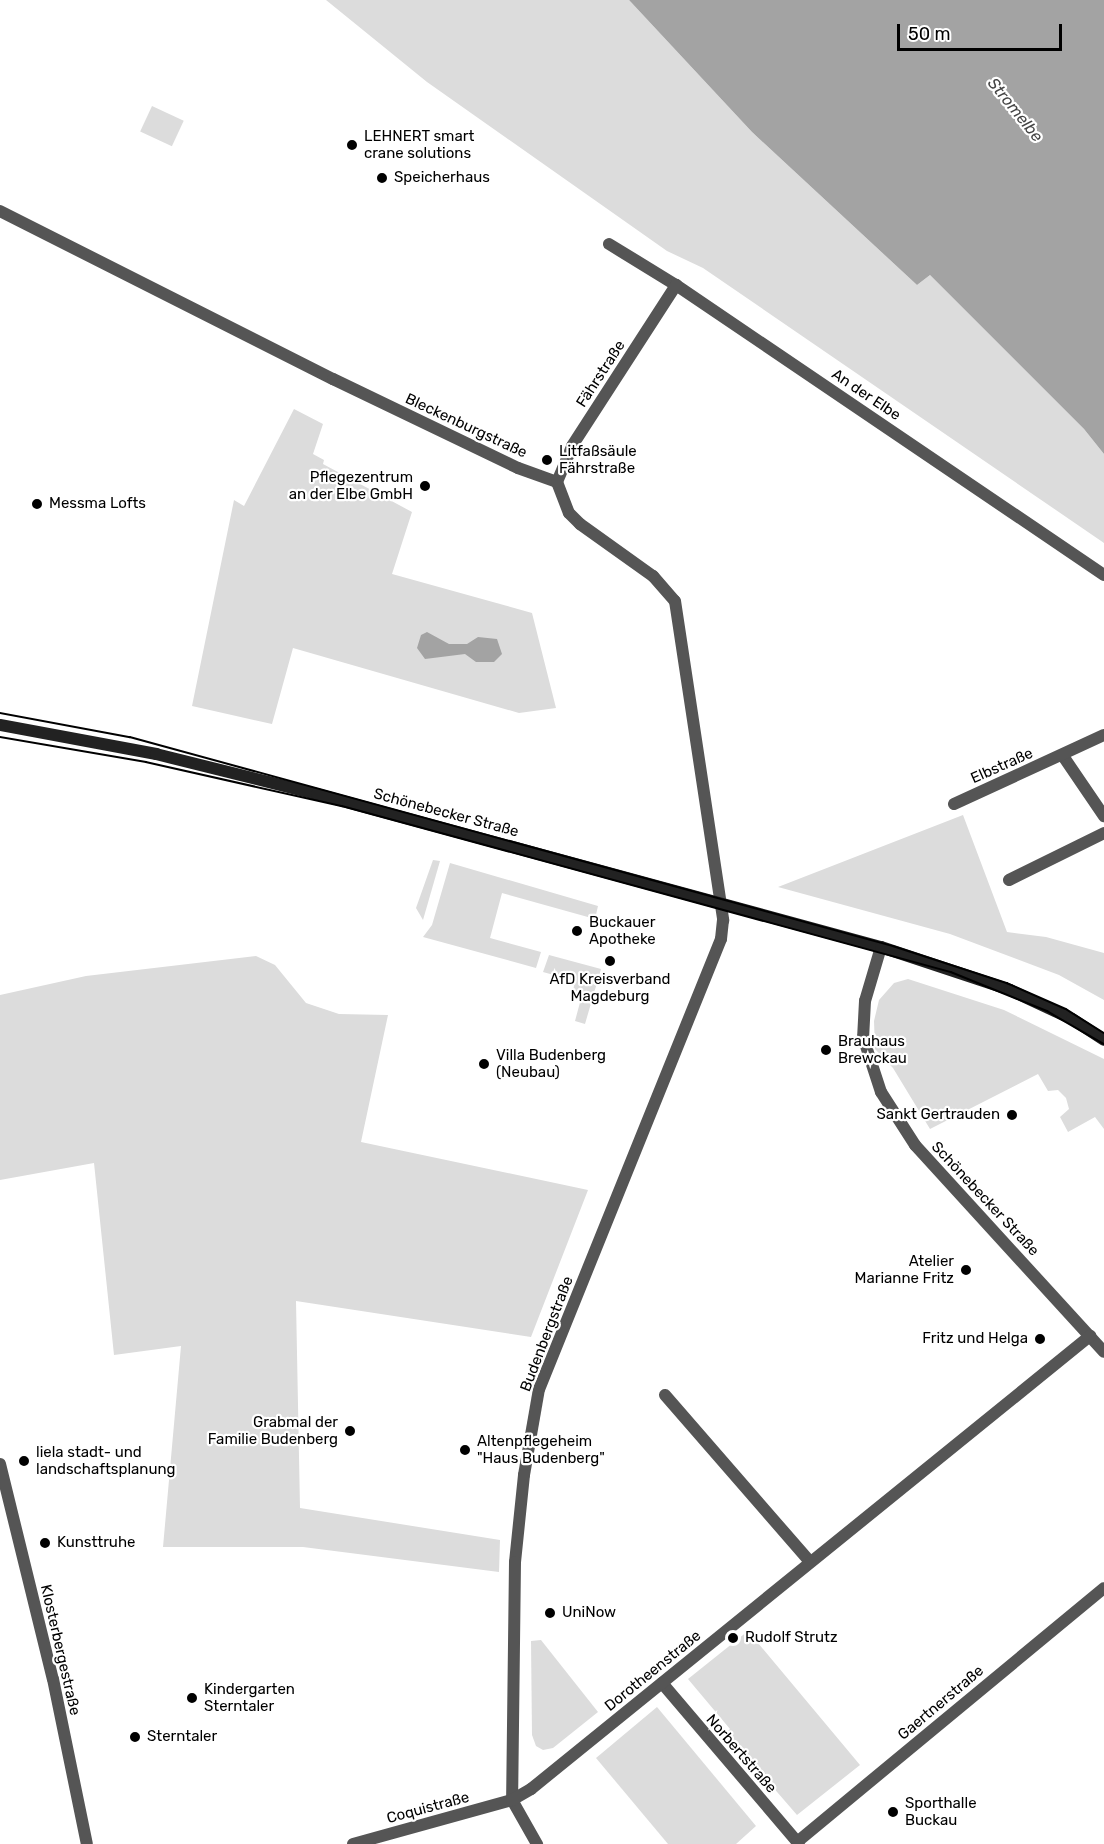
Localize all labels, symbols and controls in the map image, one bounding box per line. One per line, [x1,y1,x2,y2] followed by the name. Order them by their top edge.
[900,12,1065,50] scale bar
[908,23,951,45] text: 50 m
[983,74,1047,146] water label: Stromelbe
[364,127,475,162] place label: LEHNERT smart crane solutions
[345,138,359,152] marker: LEHNERT smart crane solutions
[394,169,490,187] place label: Speicherhaus
[375,171,389,185] marker: Speicherhaus
[573,337,629,411] street label: Fährstraße
[828,365,904,425] street label: An der Elbe
[402,390,530,462] street label: Bleckenburgstraße
[559,442,637,477] place label: Litfaßsäule Fährstraße
[540,453,554,467] marker: Litfaßsäule Fährstraße
[288,468,413,503] place label: Pflegezentrum an der Elbe GmbH
[418,479,432,493] marker: Pflegezentrum an der Elbe GmbH
[49,495,146,513] place label: Messma Lofts
[30,497,44,511] marker: Messma Lofts
[968,744,1036,788] street label: Elbstraße
[371,785,521,841] street label: Schönebecker Straße
[589,913,656,948] place label: Buckauer Apotheke
[570,924,584,938] marker: Buckauer Apotheke
[603,954,617,968] marker: AfD Kreisverband Magdeburg
[550,970,670,1005] place label: AfD Kreisverband Magdeburg
[838,1032,907,1067] place label: Brauhaus Brewckau
[819,1043,833,1057] marker: Brauhaus Brewckau
[496,1046,606,1081] place label: Villa Budenberg (Neubau)
[477,1057,491,1071] marker: Villa Budenberg (Neubau)
[877,1106,1000,1124] place label: Sankt Gertrauden
[1005,1108,1019,1122] marker: Sankt Gertrauden
[927,1138,1043,1260] street label: Schönebecker Straße
[855,1252,954,1287] place label: Atelier Marianne Fritz
[959,1263,973,1277] marker: Atelier Marianne Fritz
[517,1274,577,1394] street label: Budenbergstraße
[922,1330,1028,1348] place label: Fritz und Helga
[1033,1332,1047,1346] marker: Fritz und Helga
[208,1413,338,1448] place label: Grabmal der Familie Budenberg
[343,1424,357,1438] marker: Grabmal der Familie Budenberg
[477,1432,605,1467] place label: Altenpflegeheim "Haus Budenberg"
[36,1443,176,1478] place label: liela stadt- und landschaftsplanung
[458,1443,472,1457] marker: Altenpflegeheim "Haus Budenberg"
[17,1454,31,1468] marker: liela stadt- und landschaftsplanung
[57,1534,135,1552] place label: Kunsttruhe
[38,1536,52,1550] marker: Kunsttruhe
[36,1583,84,1717] street label: Klosterbergestraße
[562,1604,616,1622] place label: UniNow
[543,1606,557,1620] marker: UniNow
[601,1627,705,1715] street label: Dorotheenstraße
[745,1629,838,1647] place label: Rudolf Strutz
[726,1631,740,1645] marker: Rudolf Strutz
[895,1662,987,1744] street label: Gaertnerstraße
[204,1680,295,1715] place label: Kindergarten Sterntaler
[185,1691,199,1705] marker: Kindergarten Sterntaler
[702,1711,780,1797] street label: Norbertstraße
[147,1728,217,1746] place label: Sterntaler
[128,1730,142,1744] marker: Sterntaler
[385,1788,471,1828] street label: Coquistraße
[905,1794,977,1829] place label: Sporthalle Buckau
[886,1805,900,1819] marker: Sporthalle Buckau

